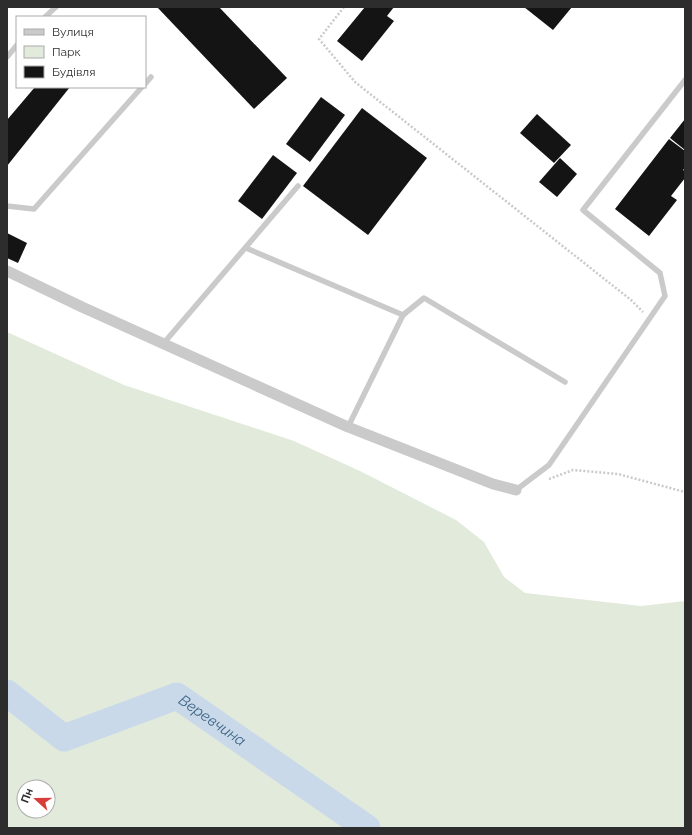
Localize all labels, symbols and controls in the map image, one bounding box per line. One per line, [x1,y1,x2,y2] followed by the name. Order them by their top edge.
[16,16,146,88] legend
[52,25,94,39] text: Вулиця
[52,45,81,59] text: Парк
[52,65,95,79] text: Будівля
[175,691,249,750] water label: Веревчина
[16,779,56,819] north arrow
[18,786,36,805] text: Пн

